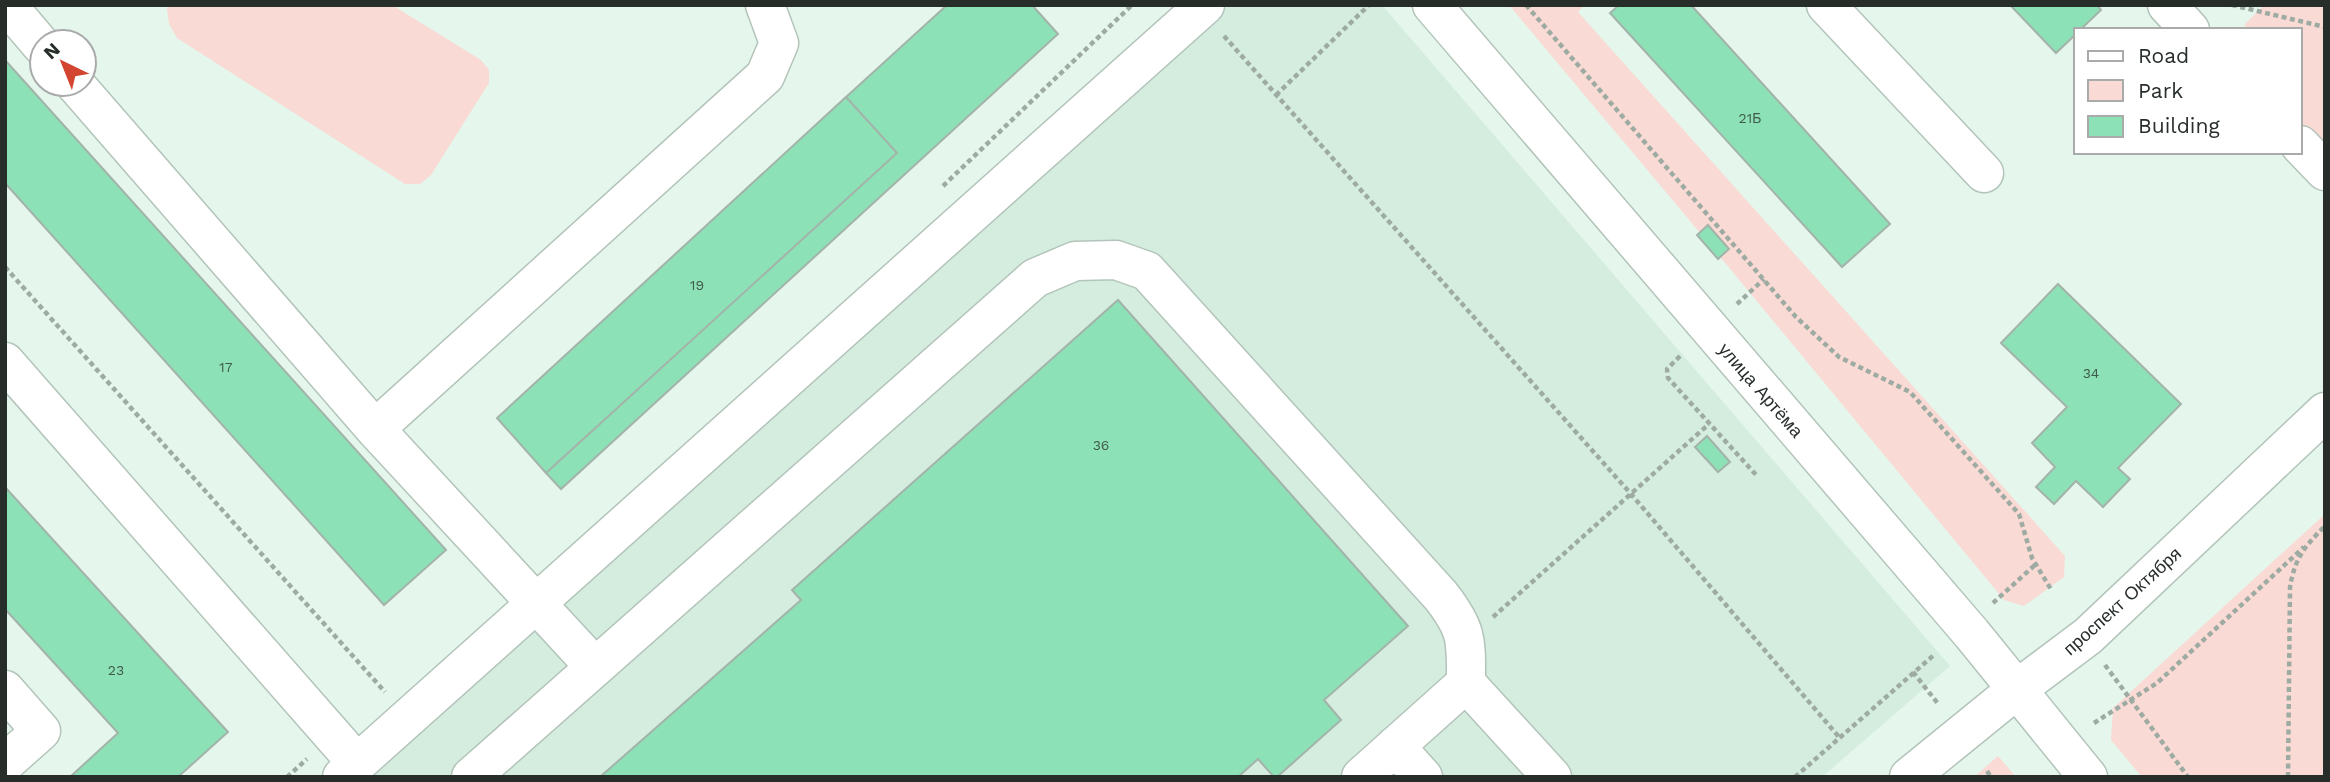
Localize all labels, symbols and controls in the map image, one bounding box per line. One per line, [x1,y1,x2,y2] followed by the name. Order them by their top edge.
[28,28,98,98] north arrow
[2074,28,2302,154] legend
[39,38,65,64] text: N
[2138,43,2189,68] text: Road
[2138,78,2183,103] text: Park
[1739,110,1761,126] house number: 21Б
[2138,113,2220,138] text: Building
[690,277,704,293] house number: 19
[1714,339,1808,442] street label: улица Артёма
[219,359,233,375] house number: 17
[2083,365,2099,381] house number: 34
[1093,437,1109,453] house number: 36
[2059,543,2185,659] street label: проспект Октября
[108,662,124,678] house number: 23

